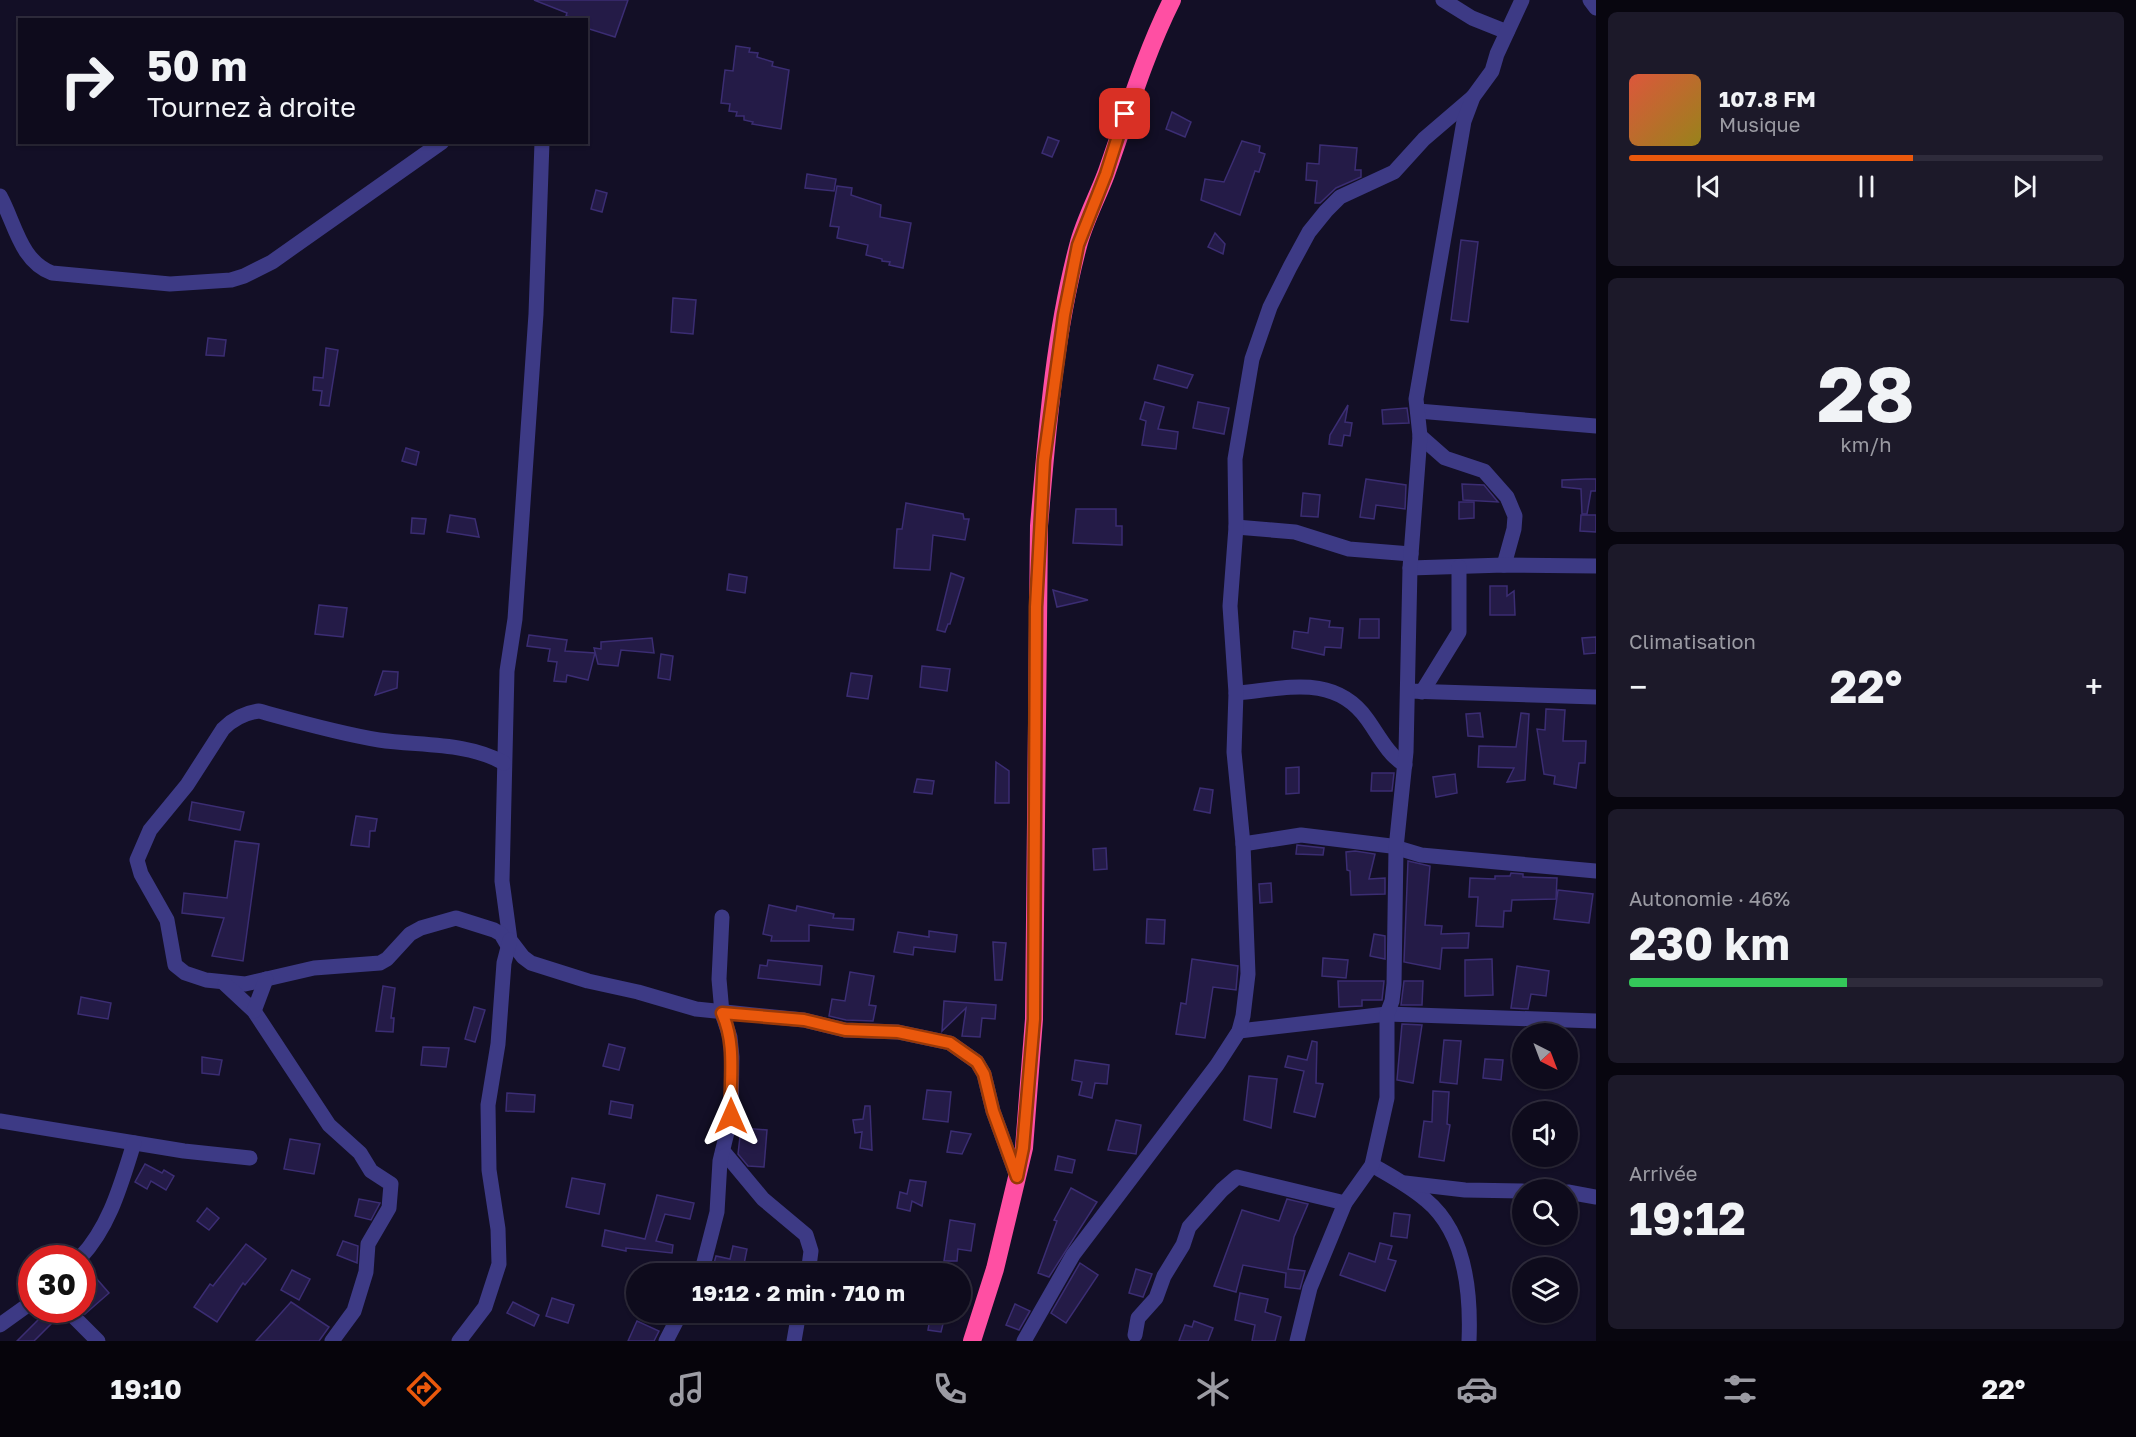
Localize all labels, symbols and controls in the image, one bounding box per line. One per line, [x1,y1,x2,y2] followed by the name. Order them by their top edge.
[147,40,247,90] text: 50 m
[48,42,126,120] icon: right
[1719,85,1816,112] text: 107.8 FM
[1099,88,1150,139] pin
[147,91,356,123] text: Tournez à droite
[1108,97,1141,130] icon: arrive
[1719,112,1800,136] text: Musique
[1692,170,1725,203] icon: previous
[1850,170,1883,203] icon: pause
[2008,170,2041,203] icon: next
[1817,346,1915,439] text: 28
[1841,432,1891,456] text: km/h
[1629,629,1756,653] text: Climatisation
[1830,659,1902,713] text: 22°
[1629,667,1647,706] text: −
[2085,667,2103,706] text: +
[1629,886,1790,910] text: Autonomie · 46%
[1629,916,1790,970] text: 230 km
[1512,1023,1578,1089] north arrow
[1512,1023,1578,1323] map controls
[699,1084,763,1148] position arrow
[1512,1101,1578,1167] button: sound
[1629,1161,1697,1185] text: Arrivée
[1512,1179,1578,1245] button: search
[1629,1191,1746,1245] text: 19:12
[18,1245,96,1323] speed limit sign: 30
[1512,1257,1578,1323] button: layers
[692,1279,905,1306] text: 19:12 · 2 min · 710 m
[403,1368,445,1410] icon: directions
[666,1368,708,1410] icon: music
[929,1368,971,1410] icon: phone
[1192,1368,1234,1410] icon: climate
[1456,1368,1498,1410] icon: car
[1719,1368,1761,1410] icon: filters
[111,1373,182,1405] text: 19:10
[1982,1373,2025,1405] text: 22°

